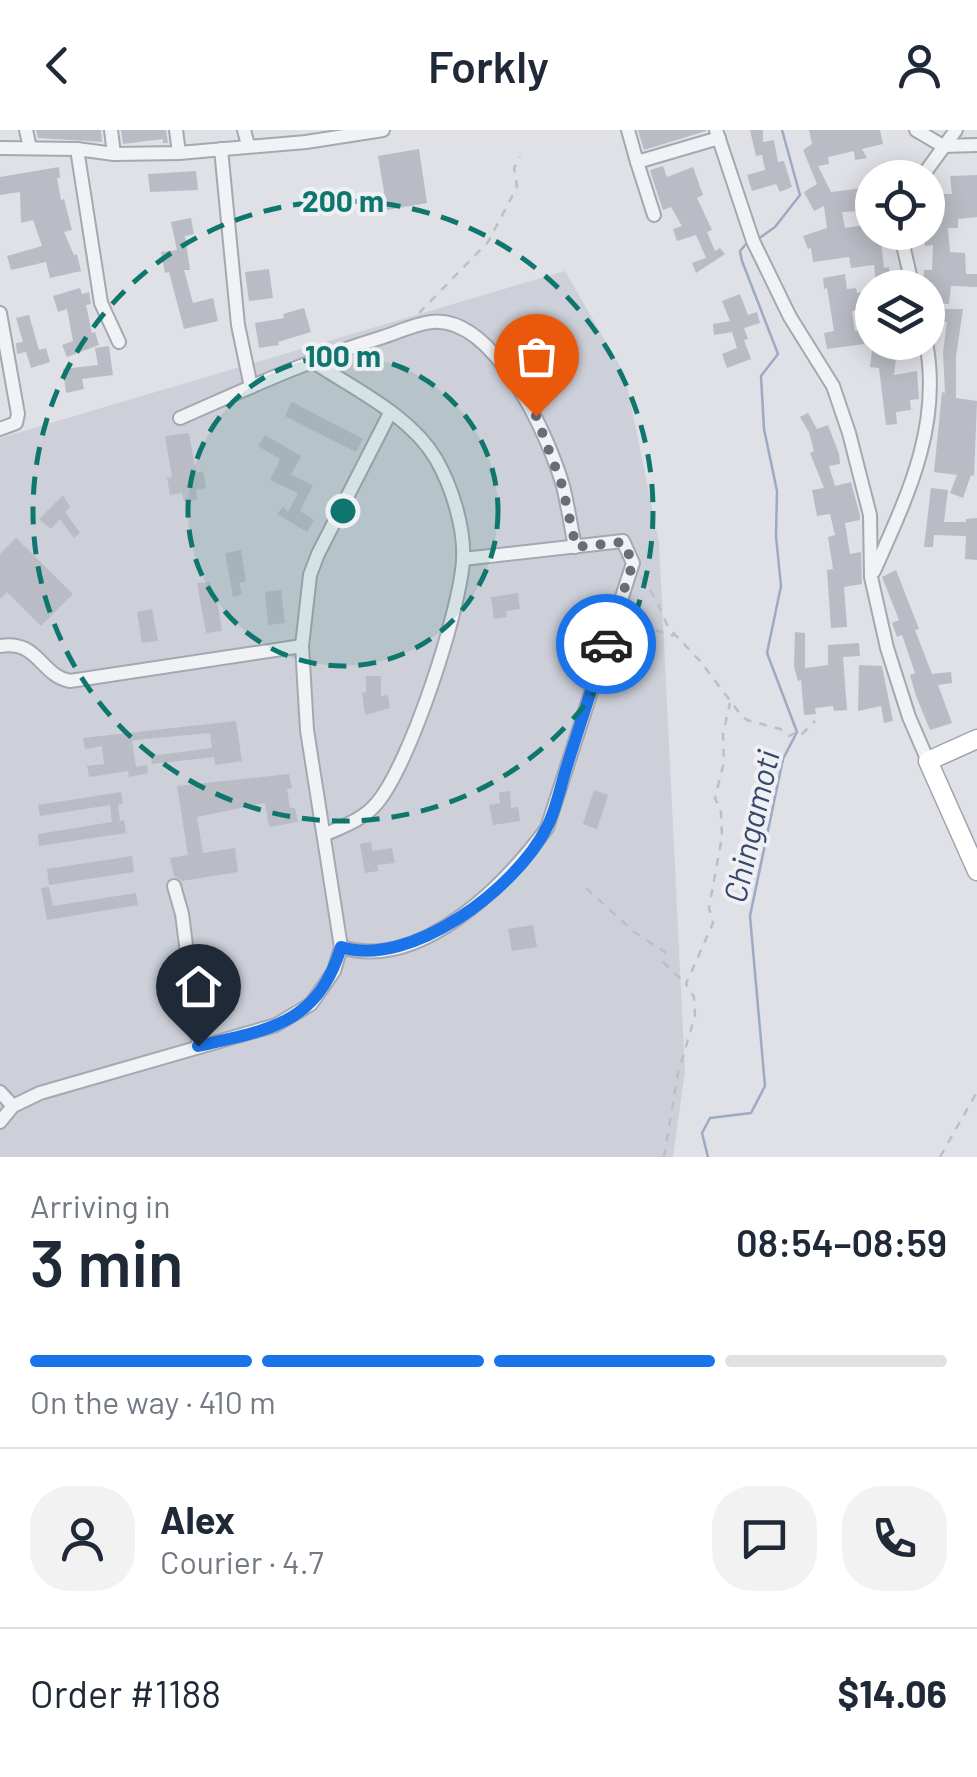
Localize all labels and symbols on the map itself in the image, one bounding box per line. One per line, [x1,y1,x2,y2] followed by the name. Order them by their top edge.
[302,182,384,218] text: 200 m
[494,314,579,417] pin
[305,337,381,373] text: 100 m
[325,493,361,529] centre of rings
[556,594,656,694] courier
[714,746,786,906] water label: Chingamoti
[156,944,241,1047] pin

